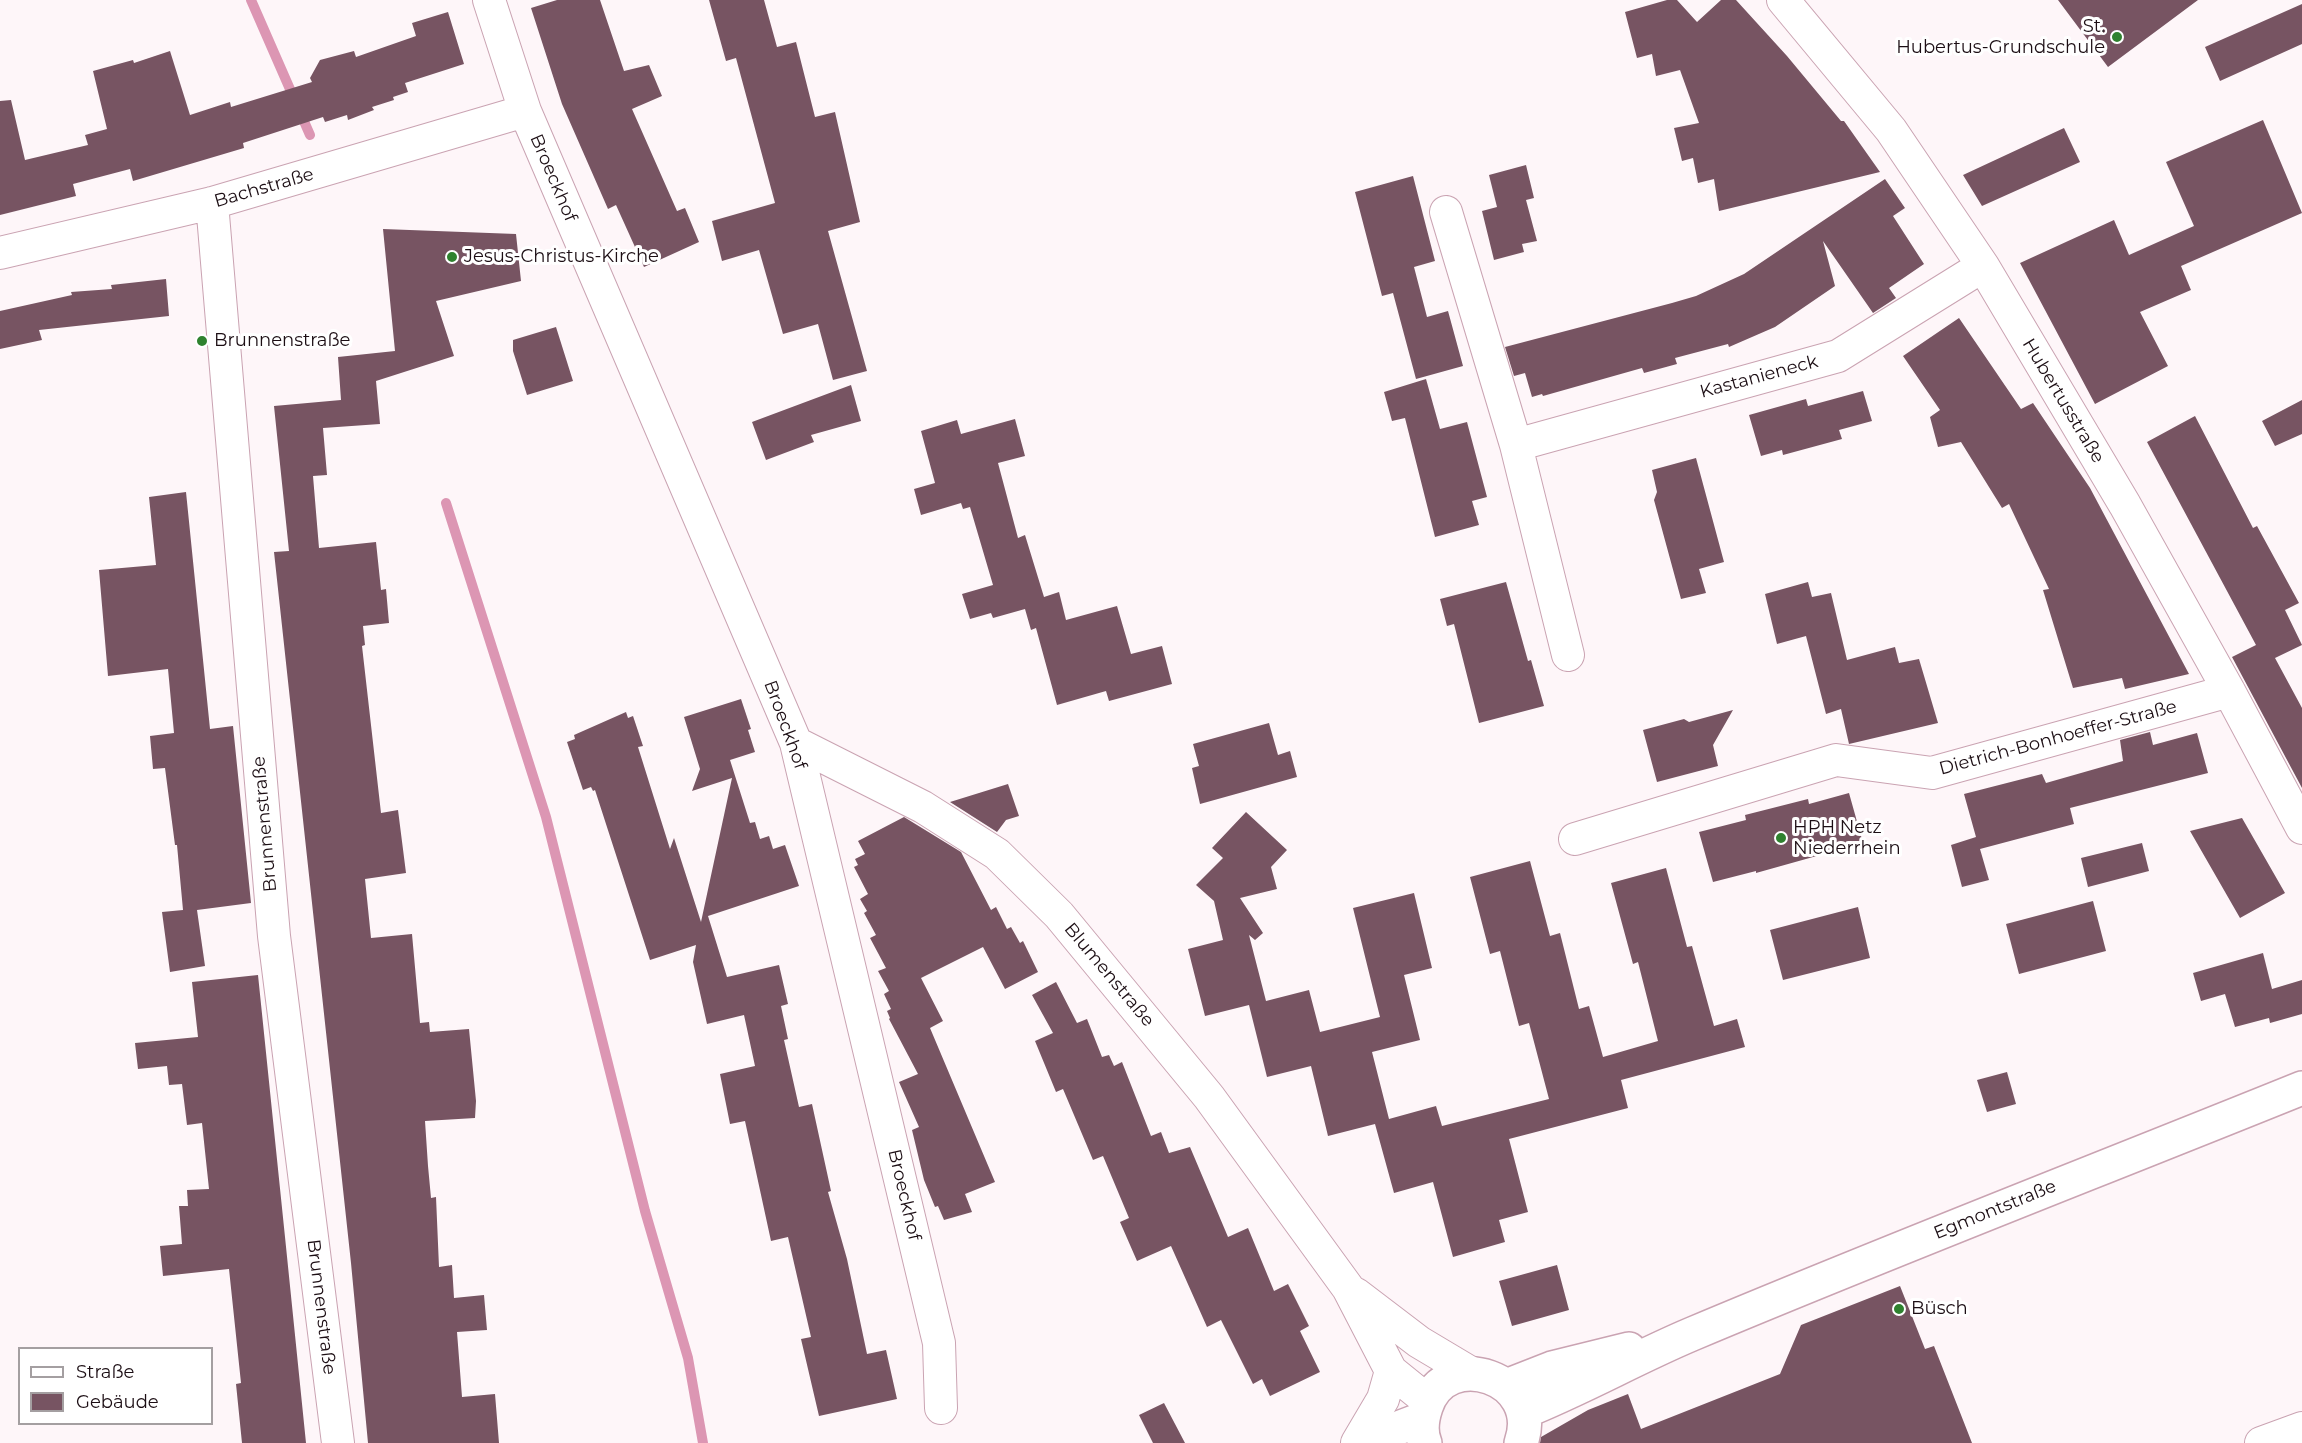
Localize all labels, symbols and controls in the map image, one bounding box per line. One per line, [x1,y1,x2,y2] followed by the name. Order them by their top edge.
[1896,16,2105,58] place label: St. Hubertus-Grundschule
[2110,30,2124,44] marker: St. Hubertus-Grundschule
[525,131,581,225] street label: Broeckhof
[212,163,316,213] street label: Bachstraße
[464,246,659,268] place label: Jesus-Christus-Kirche
[445,250,459,264] marker: Jesus-Christus-Kirche
[214,330,350,352] place label: Brunnenstraße
[195,334,209,348] marker: Brunnenstraße
[2017,335,2109,467] street label: Hubertusstraße
[1698,351,1820,403] street label: Kastanieneck
[759,678,811,772] street label: Broeckhof
[1937,696,2179,780] street label: Dietrich-Bonhoeffer-Straße
[248,755,282,893] street label: Brunnenstraße
[1793,817,1901,860] place label: HPH Netz Niederrhein
[1774,831,1788,845] marker: HPH Netz Niederrhein
[1059,919,1159,1031] street label: Blumenstraße
[883,1147,925,1243] street label: Broeckhof
[1931,1176,2059,1244] street label: Egmontstraße
[302,1238,340,1376] street label: Brunnenstraße
[1911,1298,1968,1320] place label: Büsch
[1892,1302,1906,1316] marker: Büsch
[18,1347,213,1425] legend
[76,1361,134,1383] text: Straße
[76,1391,159,1413] text: Gebäude

